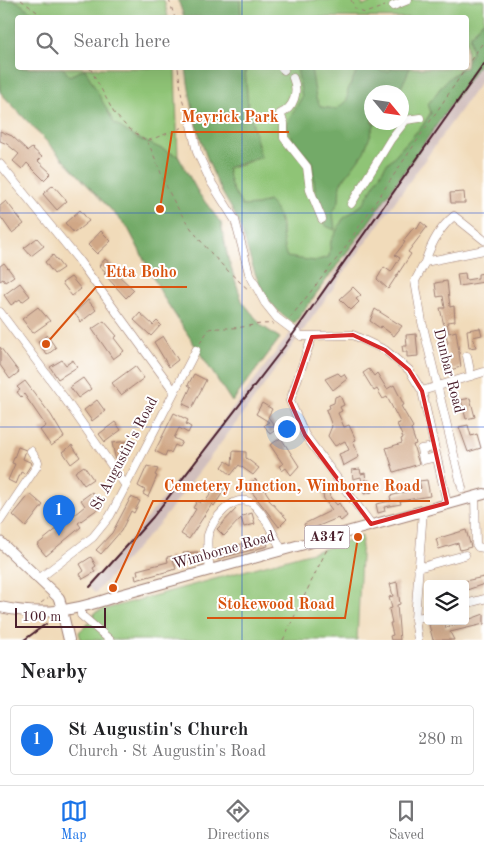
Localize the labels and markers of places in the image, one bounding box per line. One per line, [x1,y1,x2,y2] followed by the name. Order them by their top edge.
[172,101,289,132] callout: Meyrick Park
[96,256,187,287] callout: Etta Boho
[153,470,430,501] callout: Cemetery Junction, Wimborne Road
[43,495,75,536] pin: 1
[207,587,345,618] callout: Stokewood Road

